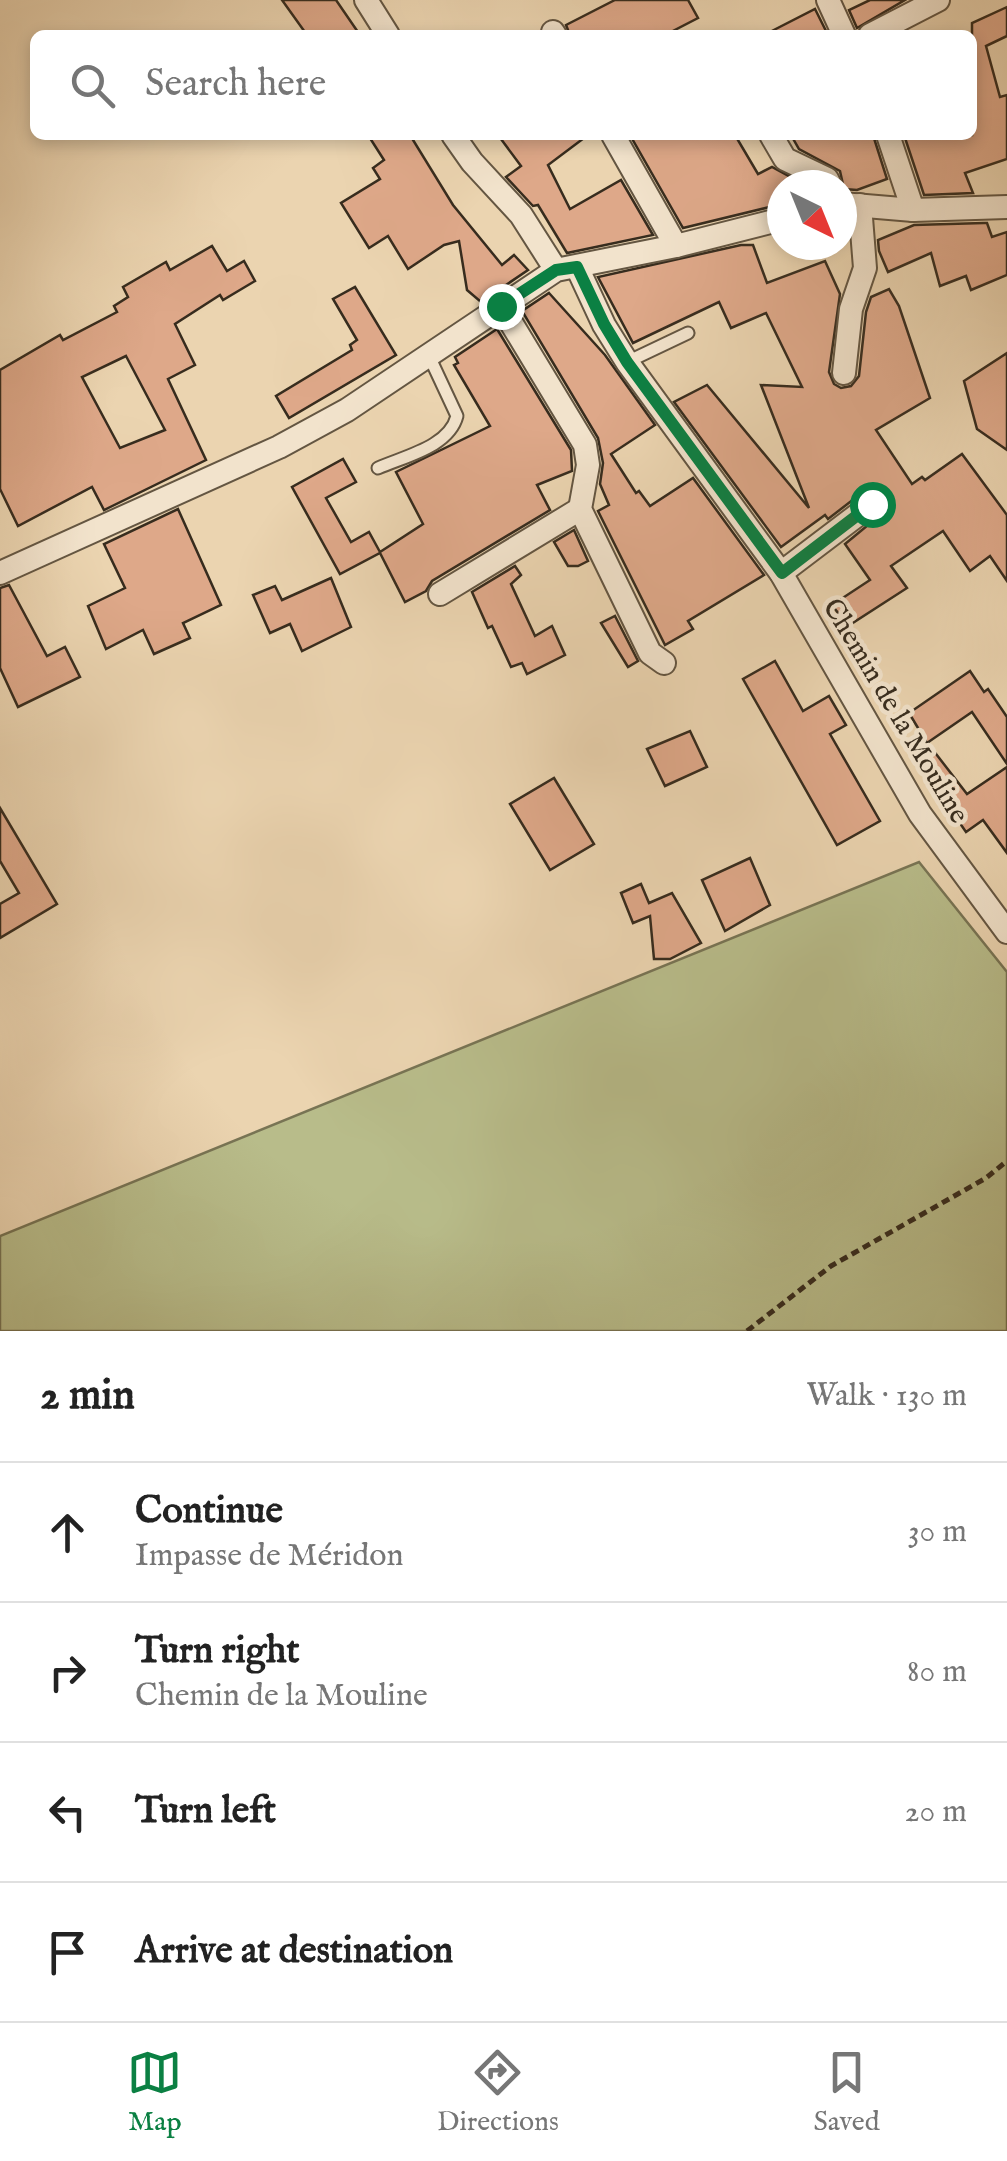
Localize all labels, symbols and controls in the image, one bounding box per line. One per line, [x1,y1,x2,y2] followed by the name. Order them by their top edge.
[30,30,977,140] search box
[65,58,120,113] icon: search
[145,61,326,109] text: Search here
[767,170,857,260] north arrow
[479,284,525,330] route end
[850,482,896,528] route start
[814,593,976,830] street label: Chemin de la Mouline
[40,1370,135,1423] text: 2 min
[806,1376,967,1417] text: Walk · 130 m
[135,1488,283,1536] text: Continue
[40,1505,95,1560] icon: ahead
[908,1512,967,1553] text: 30 m
[135,1536,403,1577] text: Impasse de Méridon
[135,1628,299,1676] text: Turn right
[40,1645,95,1700] icon: right
[907,1652,967,1693] text: 80 m
[135,1676,428,1717] text: Chemin de la Mouline
[40,1785,95,1840] icon: left
[135,1788,276,1836] text: Turn left
[905,1792,967,1833] text: 20 m
[40,1925,95,1980] icon: arrive
[135,1928,453,1976] text: Arrive at destination
[127,2045,182,2140] tab: Map
[437,2045,559,2140] tab: Directions
[813,2045,880,2140] tab: Saved

